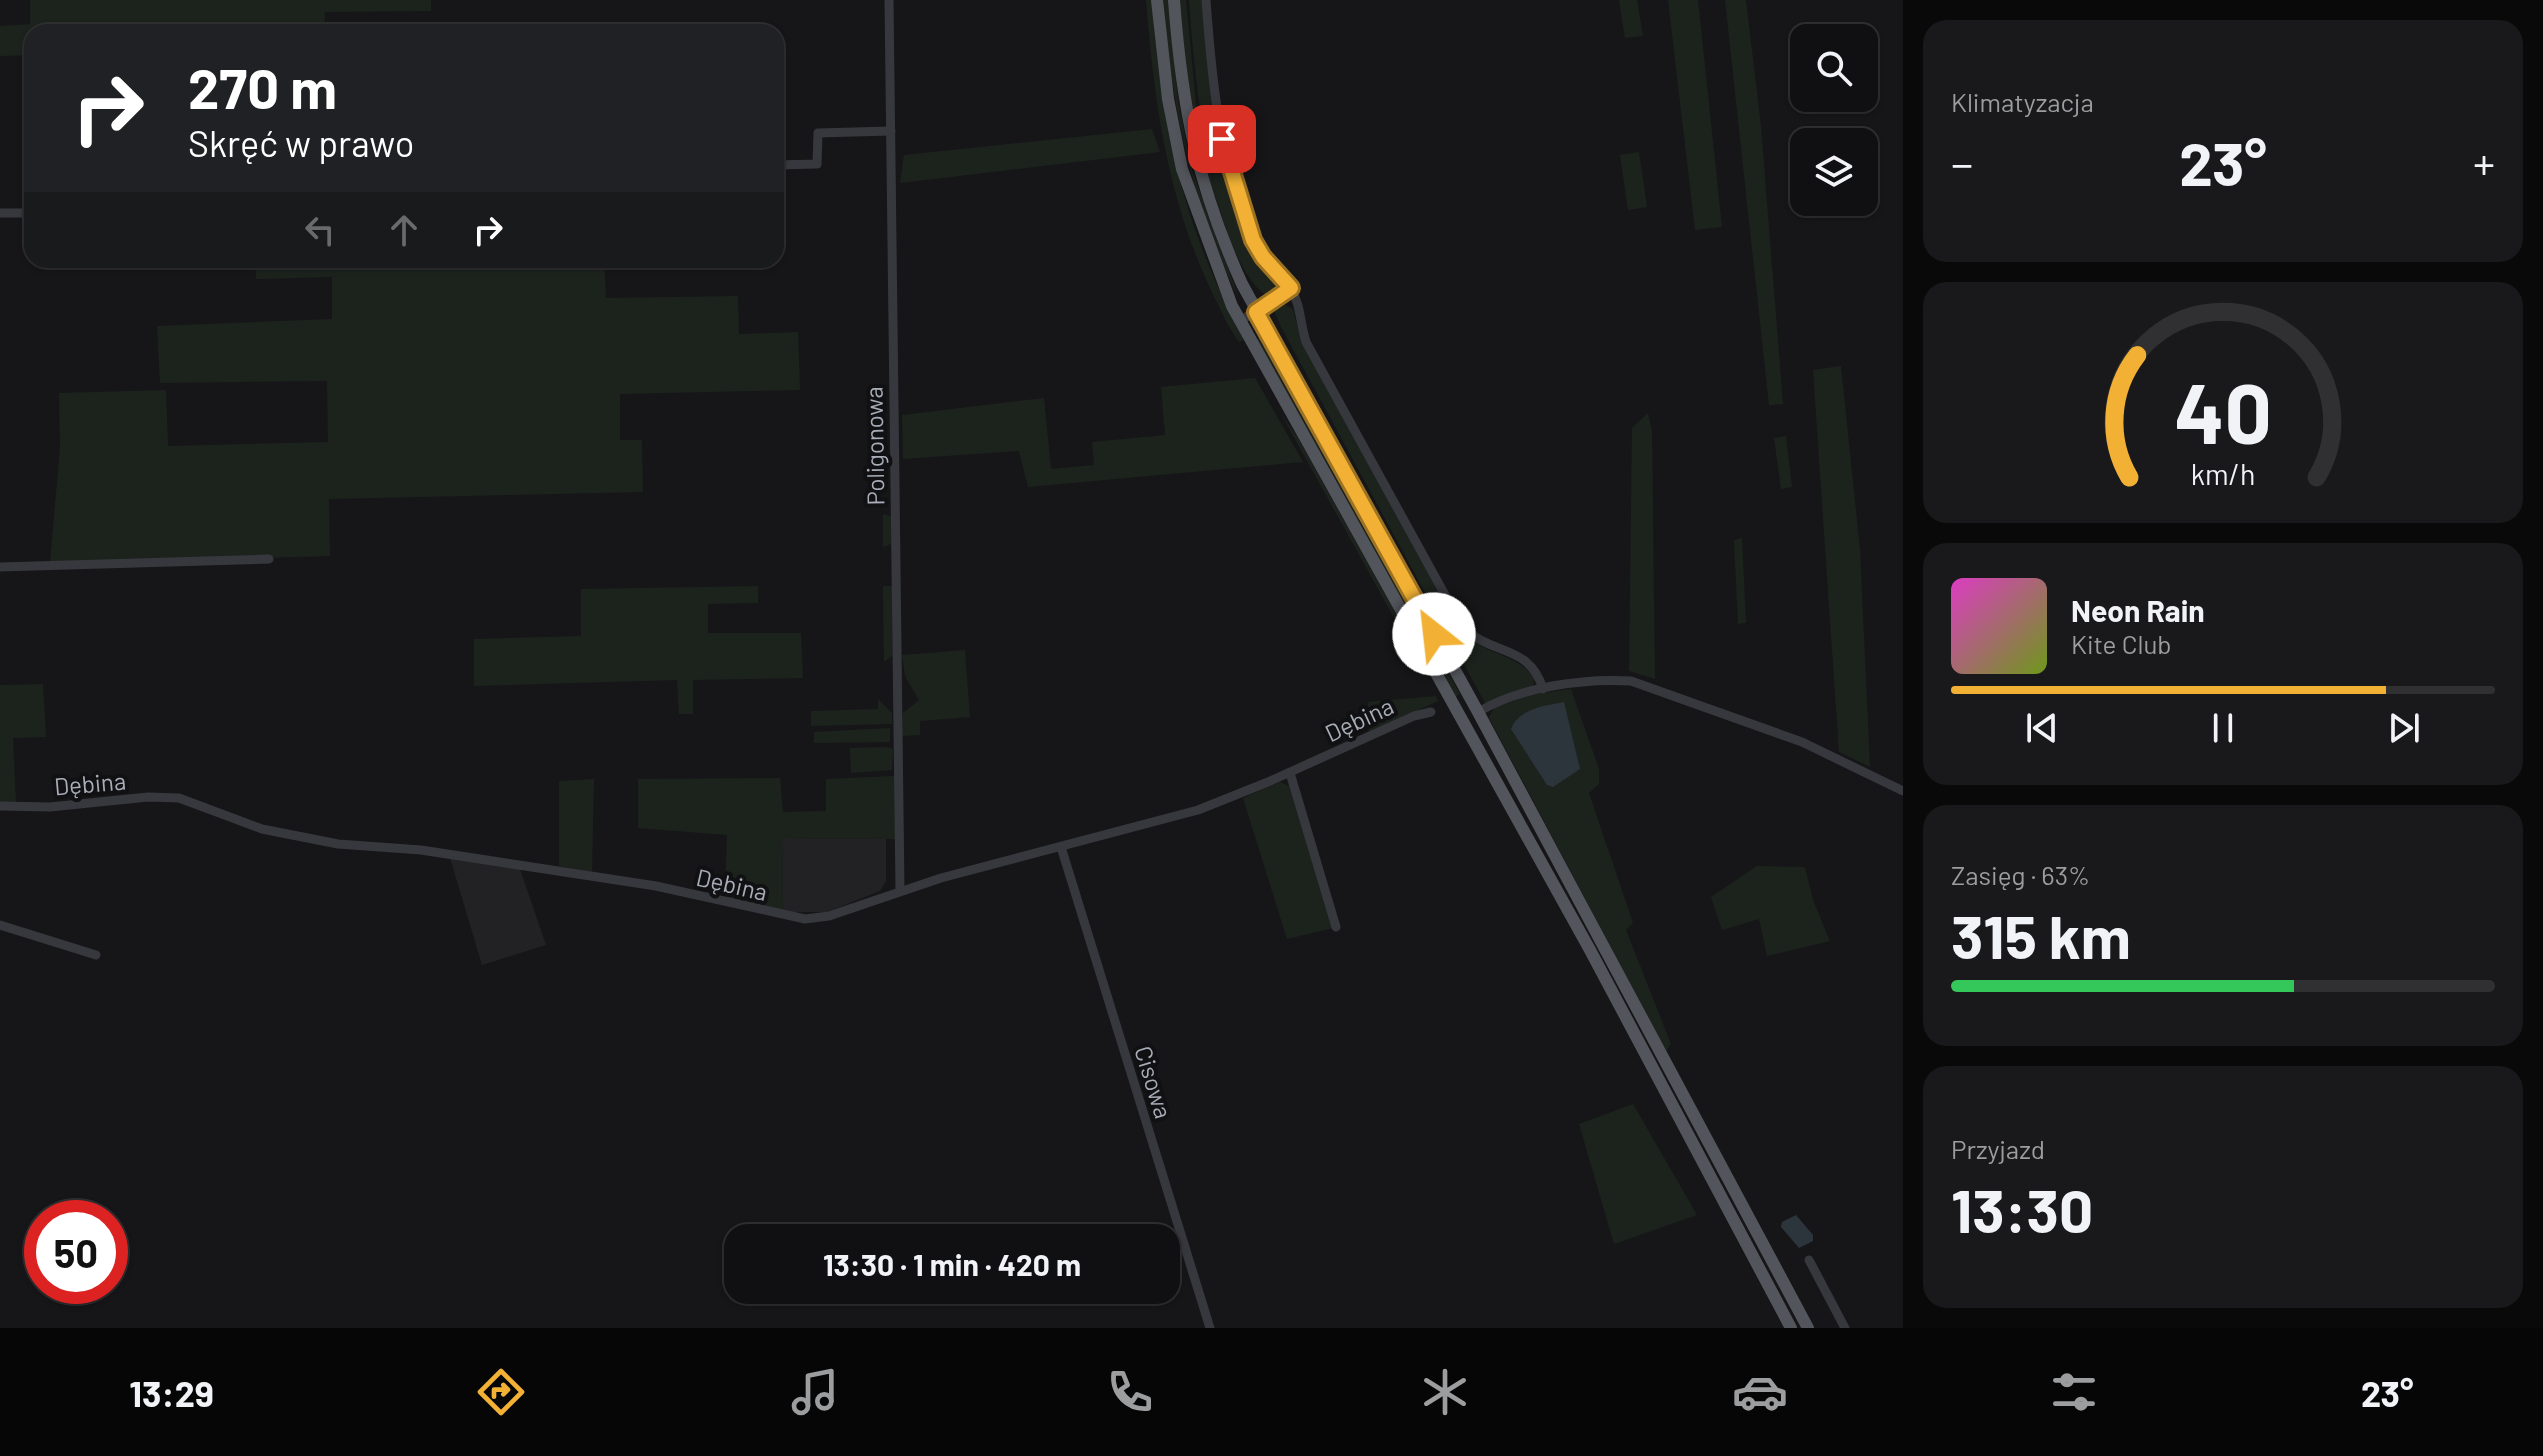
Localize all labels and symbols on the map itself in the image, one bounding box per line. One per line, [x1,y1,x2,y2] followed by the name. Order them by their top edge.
[1188,105,1256,173] pin
[858,386,890,506] street label: Poligonowa
[1392,592,1476,676] position arrow
[1320,691,1398,747] street label: Dębina
[53,765,127,801] street label: Dębina
[694,862,770,906] street label: Dębina
[1129,1042,1179,1122] street label: Cisowa
[24,1200,128,1304] speed limit sign: 50

